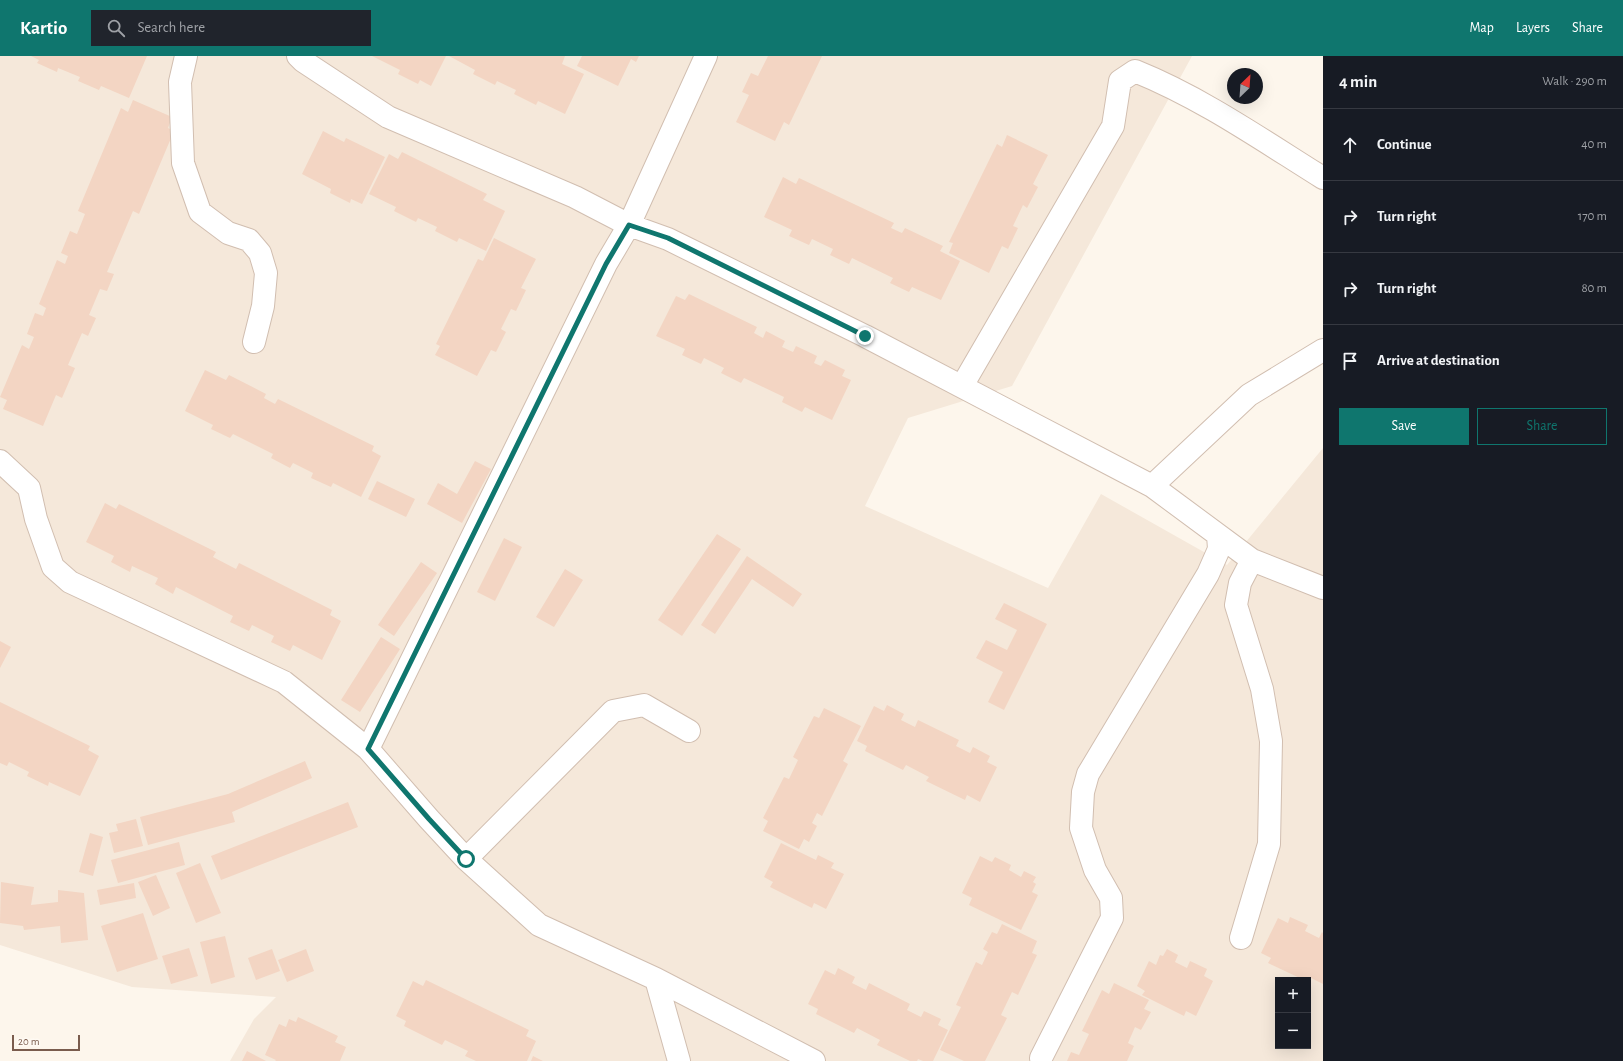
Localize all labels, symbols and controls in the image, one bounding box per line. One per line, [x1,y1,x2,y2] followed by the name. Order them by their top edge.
[91,10,371,46] search box
[105,17,127,39] icon: search
[20,19,67,38] text: Kartio
[137,20,205,35] text: Search here
[1469,21,1494,35] text: Map
[1516,21,1550,35] text: Layers
[1572,21,1603,35] text: Share
[1227,68,1263,104] north arrow
[1339,73,1377,90] text: 4 min
[1542,75,1607,88] text: Walk · 290 m
[1339,134,1361,156] icon: ahead
[1377,137,1432,152] text: Continue
[1581,138,1607,151] text: 40 m
[1339,206,1361,228] icon: right
[1377,209,1436,224] text: Turn right
[1578,210,1607,223] text: 170 m
[1339,278,1361,300] icon: right
[1377,281,1436,296] text: Turn right
[1581,282,1607,295] text: 80 m
[856,327,874,345] route end
[1339,350,1361,372] icon: arrive
[1377,353,1500,368] text: Arrive at destination
[1339,408,1469,445] button: Save
[1477,408,1607,445] button: Share
[457,850,475,868] route start
[1275,977,1311,1049] map controls
[1275,977,1311,1013] button: +
[1275,1013,1311,1049] button: −
[12,1033,80,1052] scale bar
[18,1036,39,1047] text: 20 m

